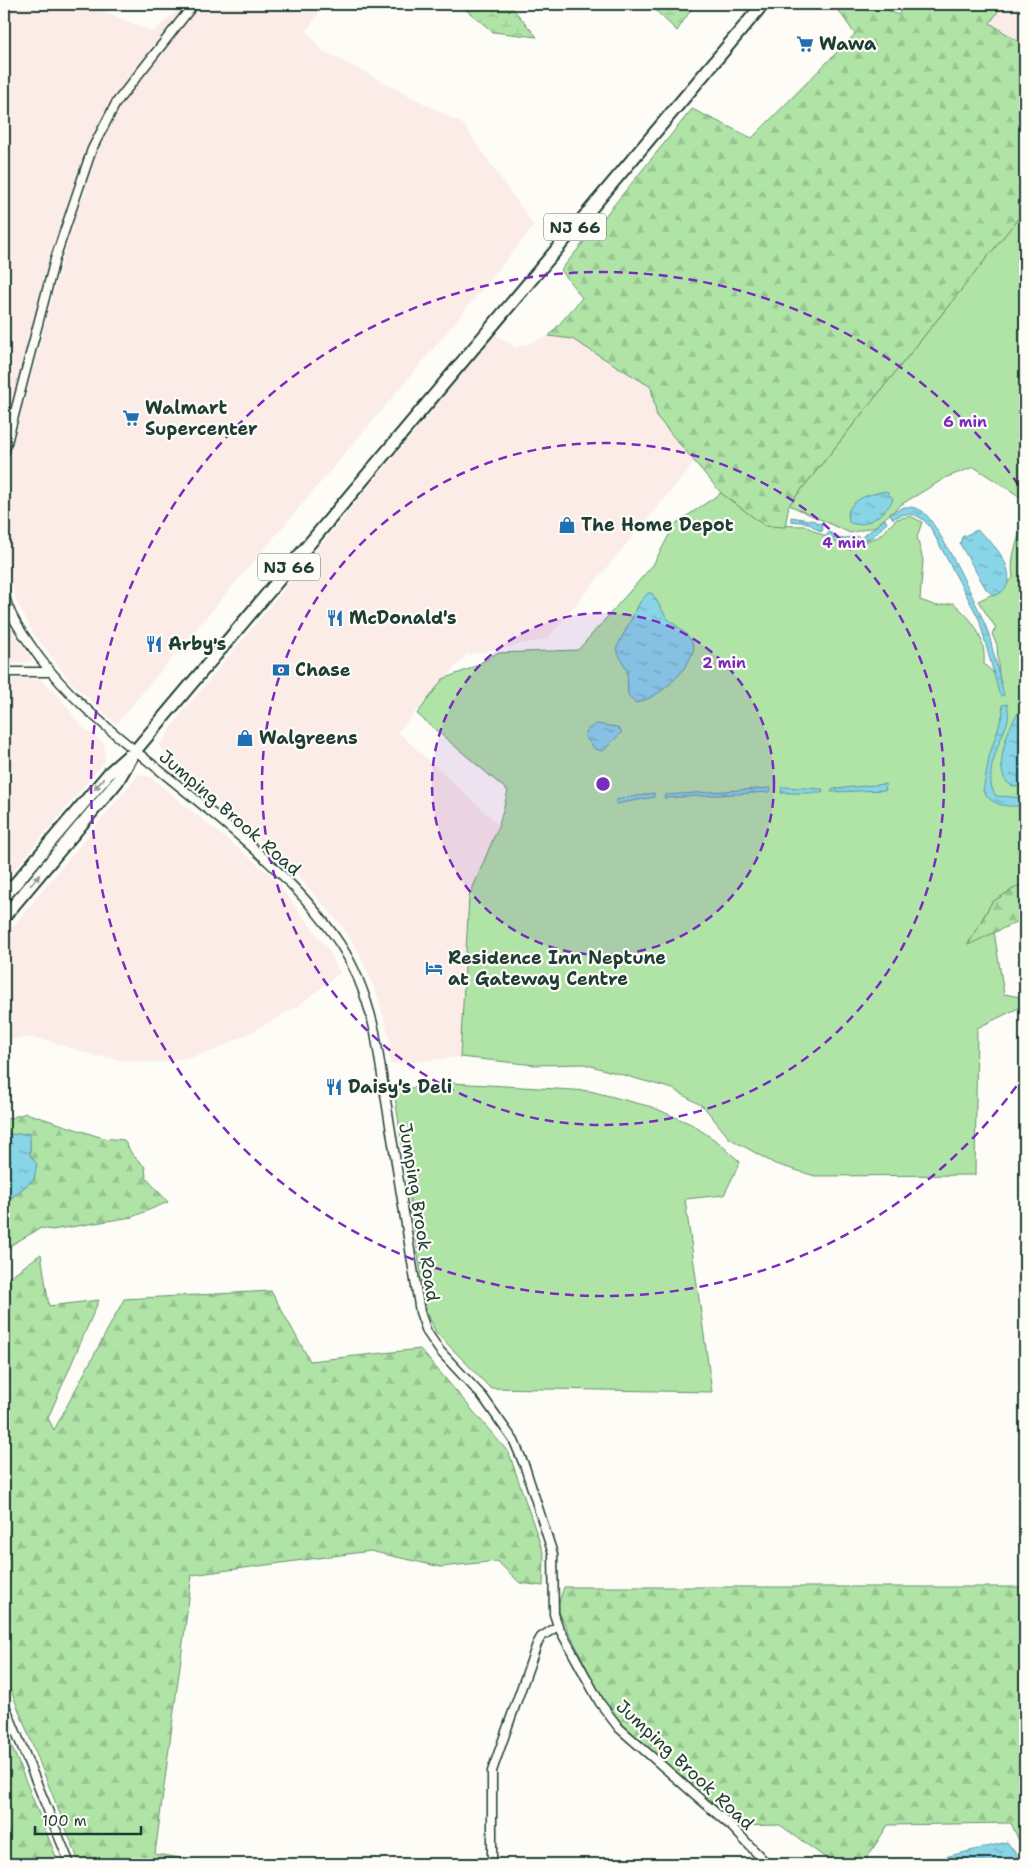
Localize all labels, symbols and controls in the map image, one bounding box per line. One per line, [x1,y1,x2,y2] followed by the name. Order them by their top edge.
[819,32,877,56] place label: Wawa
[795,34,815,54] supermarket icon: Wawa
[544,213,606,240] road number: NJ 66
[145,396,258,441] place label: Walmart Supercenter
[121,408,141,428] supermarket icon: Walmart Supercenter
[943,412,987,432] text: 6 min
[581,513,734,537] place label: The Home Depot
[557,515,577,535] shop icon: The Home Depot
[822,533,866,553] text: 4 min
[258,554,320,580] road number: NJ 66
[349,606,456,630] place label: McDonald's
[325,608,345,628] restaurant icon: McDonald's
[168,632,226,656] place label: Arby's
[144,634,164,654] restaurant icon: Arby's
[702,653,746,673] text: 2 min
[295,658,351,682] place label: Chase
[271,660,291,680] bank icon: Chase
[259,726,358,750] place label: Walgreens
[235,728,255,748] shop icon: Walgreens
[154,745,306,881] street label: Jumping Brook Road
[594,775,612,793] centre of rings
[94,777,105,790] one-way arrow
[29,874,40,886] one-way arrow
[448,946,666,991] place label: Residence Inn Neptune at Gateway Centre
[424,958,444,978] hotel icon: Residence Inn Neptune at Gateway Centre
[348,1075,452,1099] place label: Daisy's Deli
[324,1077,344,1097] restaurant icon: Daisy's Deli
[393,1121,445,1303] street label: Jumping Brook Road
[611,1695,759,1835] street label: Jumping Brook Road
[35,1803,141,1835] scale bar
[42,1811,87,1831] text: 100 m

